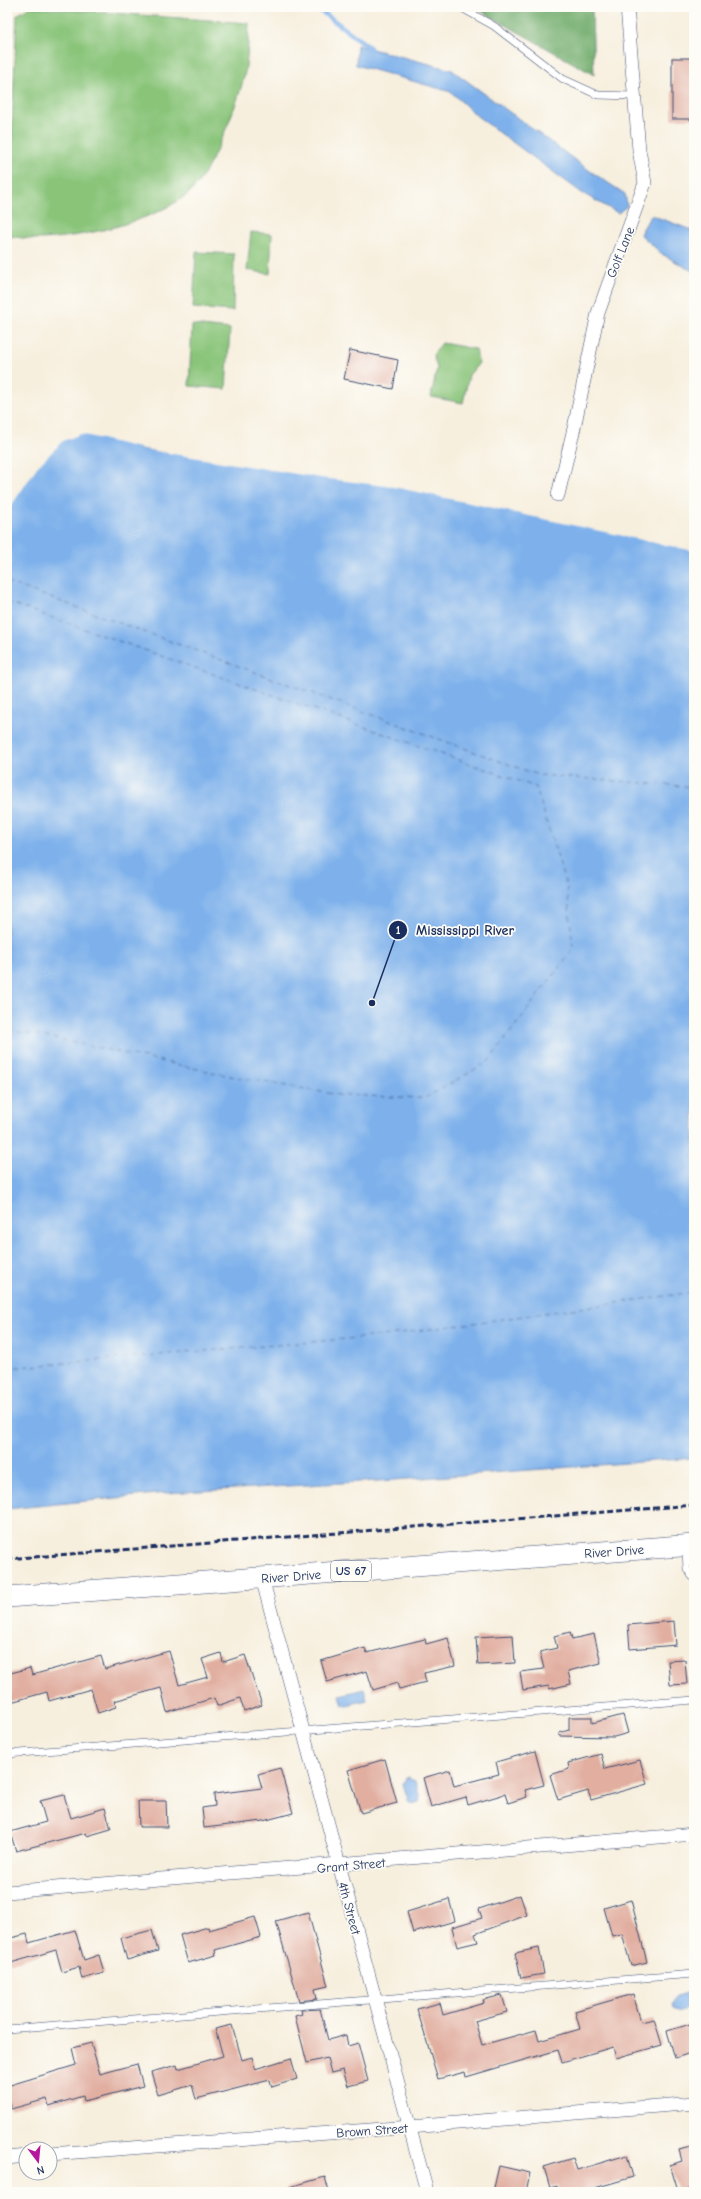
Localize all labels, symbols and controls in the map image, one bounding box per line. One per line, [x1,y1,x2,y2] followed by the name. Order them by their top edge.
[603,224,638,280] street label: Golf Lane
[388,917,522,943] callout: Mississippi River
[416,922,514,939] text: Mississippi River
[396,923,401,937] text: 1
[584,1542,645,1561] street label: River Drive
[331,1561,371,1581] road number: US 67
[261,1567,322,1586] street label: River Drive
[316,1855,387,1876] street label: Grant Street
[335,1880,364,1937] street label: 4th Street
[336,2120,410,2140] street label: Brown Street
[18,2141,58,2181] north arrow
[35,2163,46,2177] text: N

